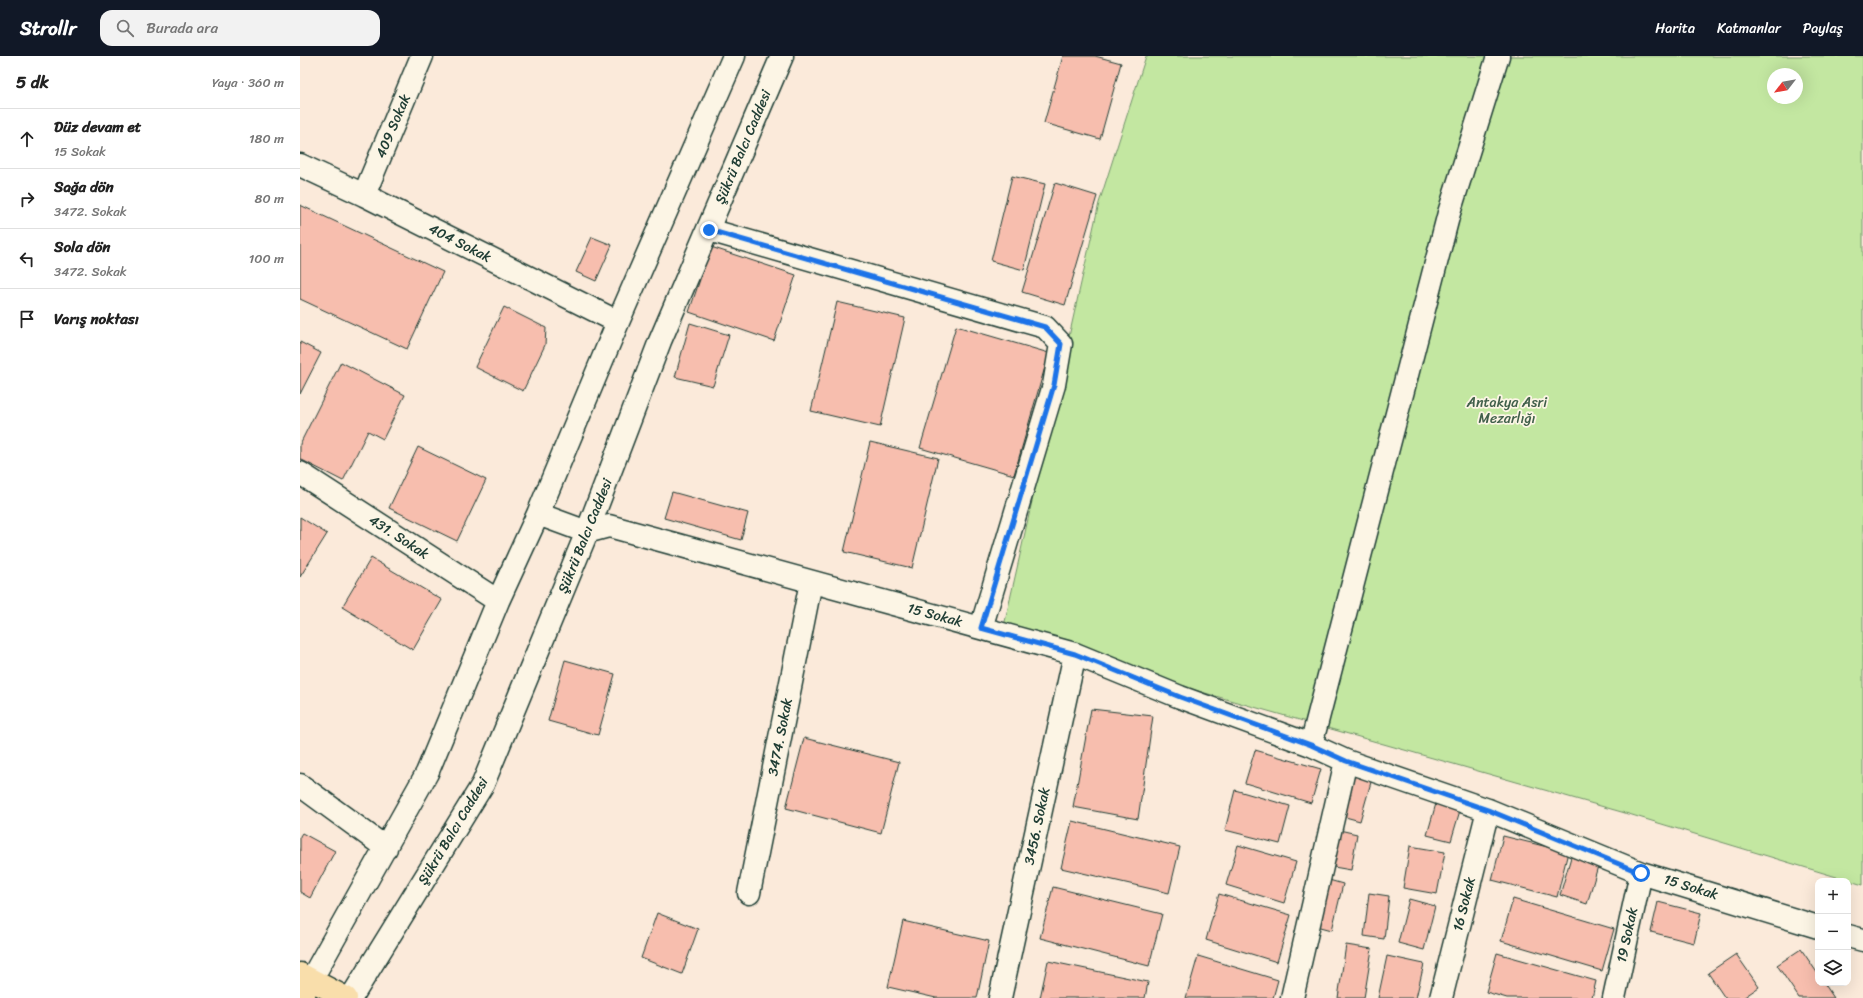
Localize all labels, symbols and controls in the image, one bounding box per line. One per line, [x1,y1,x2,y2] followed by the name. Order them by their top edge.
[100,10,380,46] search box
[20,12,76,45] text: Strollr
[146,15,218,41] text: Burada ara
[1655,16,1695,41] text: Harita
[1717,16,1781,41] text: Katmanlar
[1803,16,1843,41] text: Paylaş
[114,17,136,39] icon: search
[16,67,49,97] text: 5 dk
[1767,68,1803,104] north arrow
[212,71,284,94] text: Yaya · 360 m
[708,85,779,208] street label: Şükrü Balcı Caddesi
[368,89,418,162] street label: 409 Sokak
[54,114,141,140] text: Düz devam et
[249,127,284,150] text: 180 m
[16,128,38,150] icon: ahead
[54,140,106,163] text: 15 Sokak
[54,174,114,200] text: Sağa dön
[255,187,284,210] text: 80 m
[16,188,38,210] icon: right
[54,200,127,223] text: 3472. Sokak
[424,216,496,270] street label: 404 Sokak
[700,221,718,239] route end
[54,234,110,260] text: Sola dön
[249,247,284,270] text: 100 m
[16,248,38,270] icon: left
[54,260,127,283] text: 3472. Sokak
[54,306,139,332] text: Varış noktası
[16,308,38,330] icon: arrive
[1466,390,1548,431] park label: Antakya Asri Mezarlığı
[551,474,620,597] street label: Şükrü Balcı Caddesi
[364,508,435,566] street label: 431. Sokak
[905,596,966,634] street label: 15 Sokak
[760,695,800,778] street label: 3474. Sokak
[411,771,496,890] street label: Şükrü Balcı Caddesi
[1017,784,1058,867] street label: 3456. Sokak
[1632,864,1650,882] route start
[1661,867,1722,907] street label: 15 Sokak
[1445,874,1483,934] street label: 16 Sokak
[1815,878,1851,986] map controls
[1815,878,1851,914] button: +
[1609,904,1645,965] street label: 19 Sokak
[1815,914,1851,950] button: −
[1815,950,1851,986] button: layers

